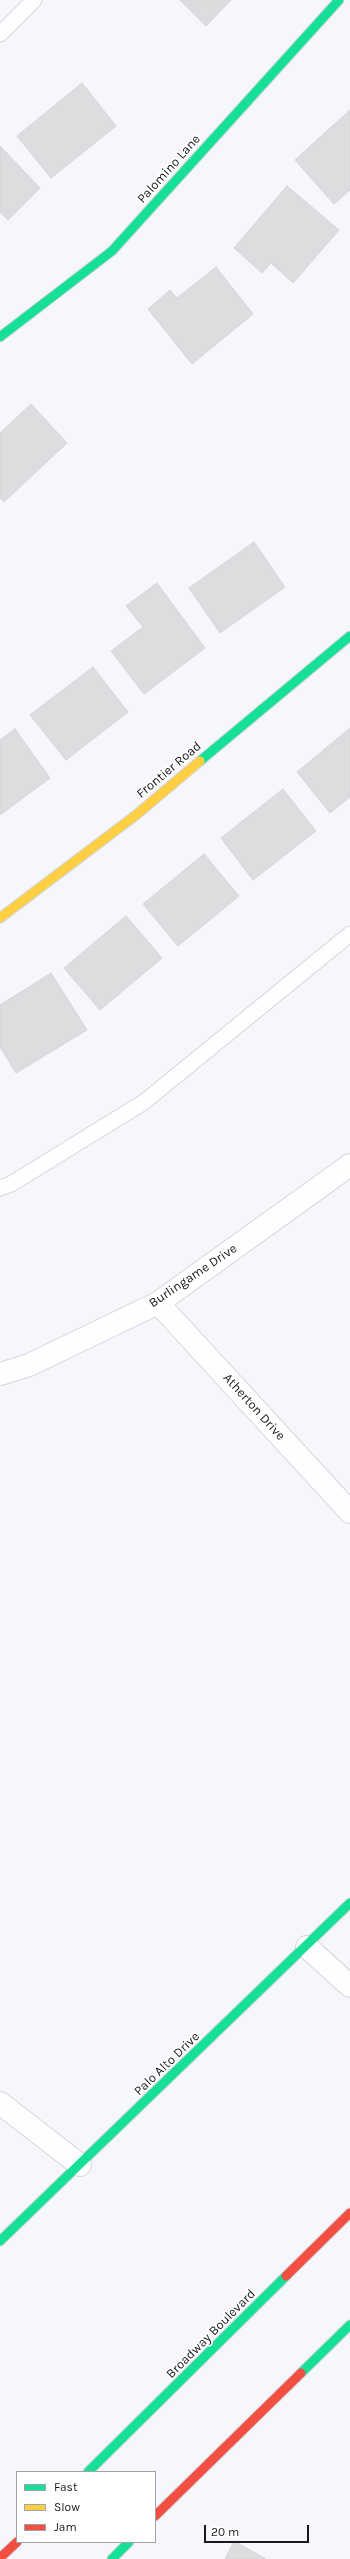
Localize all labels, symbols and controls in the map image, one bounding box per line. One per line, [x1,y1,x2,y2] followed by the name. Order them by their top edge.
[134,131,204,207] street label: Palomino Lane
[133,738,205,802] street label: Frontier Road
[146,1241,240,1311] street label: Burlingame Drive
[220,1370,288,1444] street label: Atherton Drive
[131,2029,203,2099] street label: Palo Alto Drive
[163,2286,259,2382] street label: Broadway Boulevard
[16,2471,156,2543] legend
[54,2480,77,2494] text: Fast
[54,2500,80,2514] text: Slow
[206,2517,311,2543] scale bar
[54,2520,77,2534] text: Jam
[211,2525,239,2539] text: 20 m

